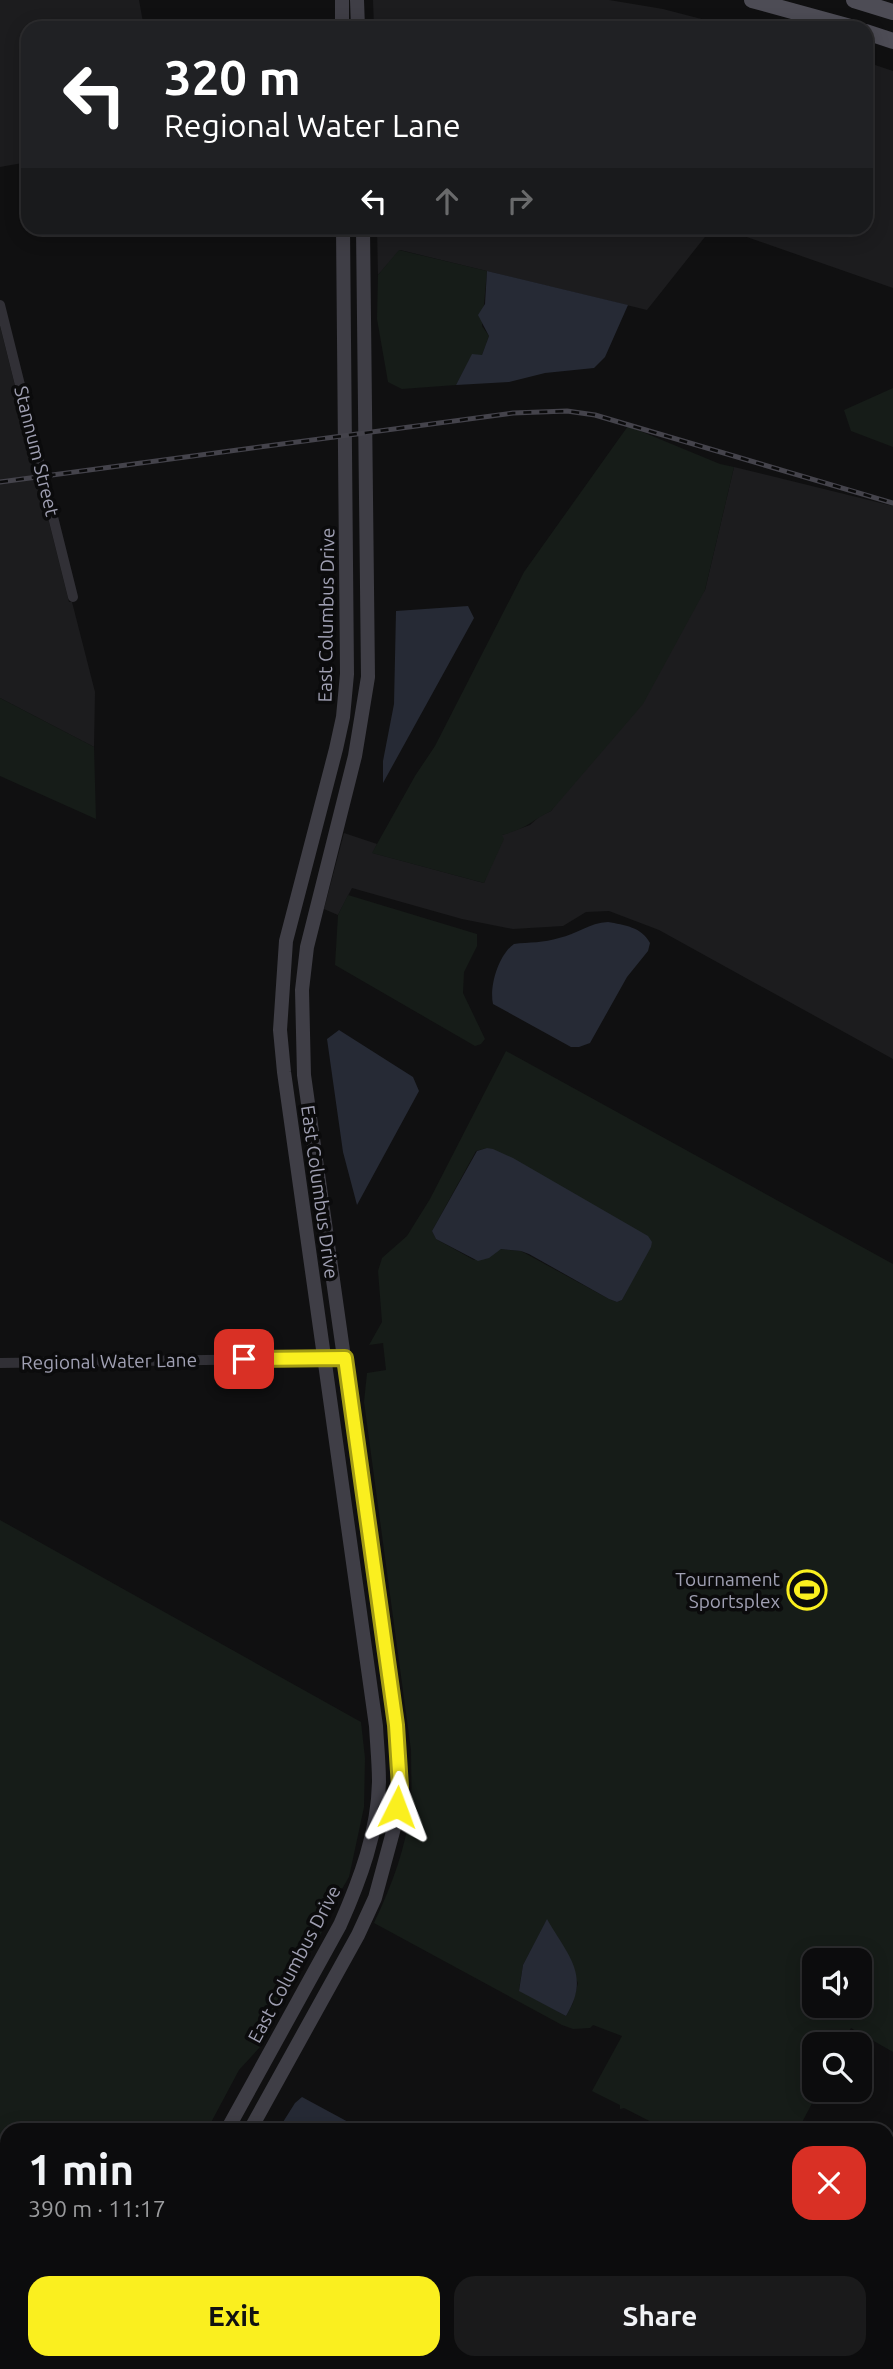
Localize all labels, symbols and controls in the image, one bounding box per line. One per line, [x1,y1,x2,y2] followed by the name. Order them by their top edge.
[49,49,140,140] icon: left
[164,49,301,104] text: 320 m
[164,107,461,143] text: Regional Water Lane
[355,182,393,220] icon: left
[428,182,466,220] icon: ahead
[501,182,539,220] icon: right
[10,384,64,519] street label: Stannum Street
[313,527,339,703] street label: East Columbus Drive
[297,1104,343,1280] street label: East Columbus Drive
[214,1329,274,1389] pin
[225,1340,263,1378] icon: arrive
[21,1348,197,1374] street label: Regional Water Lane
[675,1568,781,1612] place label: Tournament Sportsplex
[786,1569,828,1611] sports icon: Tournament Sportsplex
[360,1770,434,1844] position arrow
[243,1882,345,2046] street label: East Columbus Drive
[802,1948,872,2102] map controls
[802,1948,872,2018] button: sound
[802,2032,872,2102] button: search
[28,2146,134,2193] text: 1 min
[792,2146,866,2220] button: close
[28,2196,166,2221] text: 390 m · 11:17
[28,2276,440,2356] button: Exit
[454,2276,866,2356] button: Share

